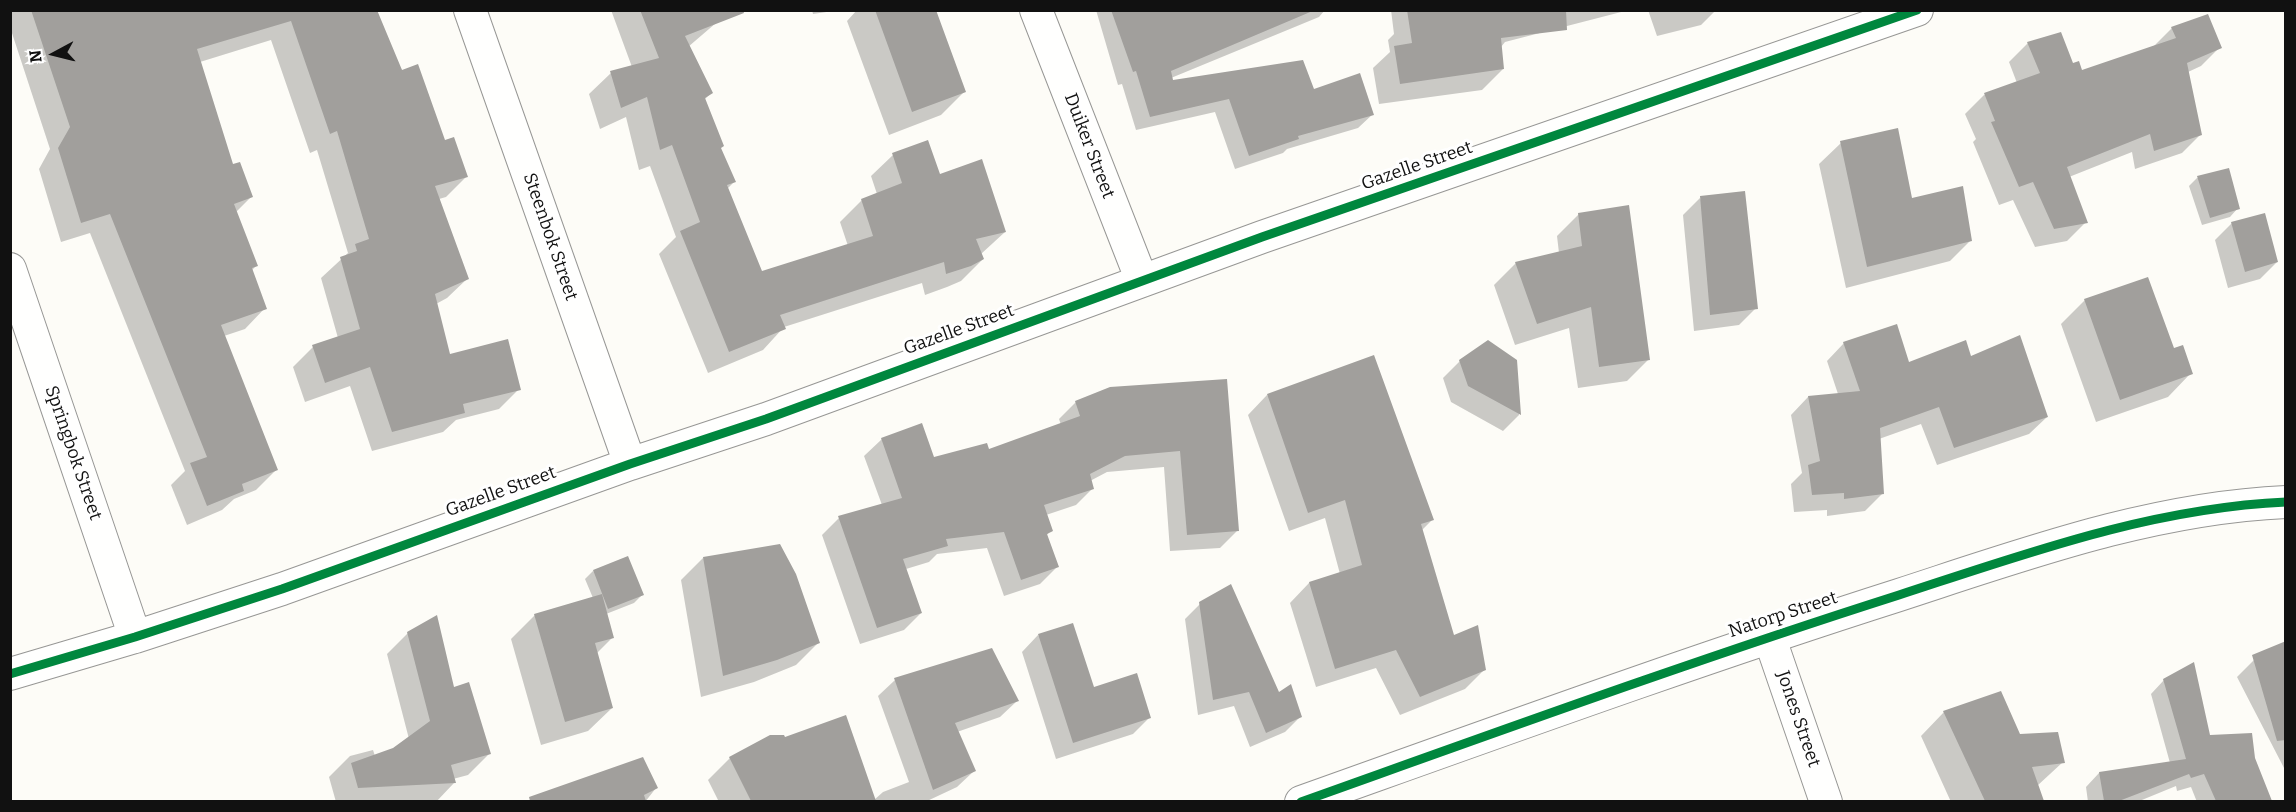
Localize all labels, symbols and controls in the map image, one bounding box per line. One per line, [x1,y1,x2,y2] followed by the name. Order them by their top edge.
[24,24,84,84] north arrow
[25,49,46,64] text: N
[1059,90,1119,202] street label: Duiker Street
[1359,137,1475,195] street label: Gazelle Street
[518,170,582,304] street label: Steenbok Street
[901,300,1017,360] street label: Gazelle Street
[40,383,106,523] street label: Springbok Street
[443,462,559,522] street label: Gazelle Street
[1726,587,1840,643] street label: Natorp Street
[1771,668,1825,770] street label: Jones Street

